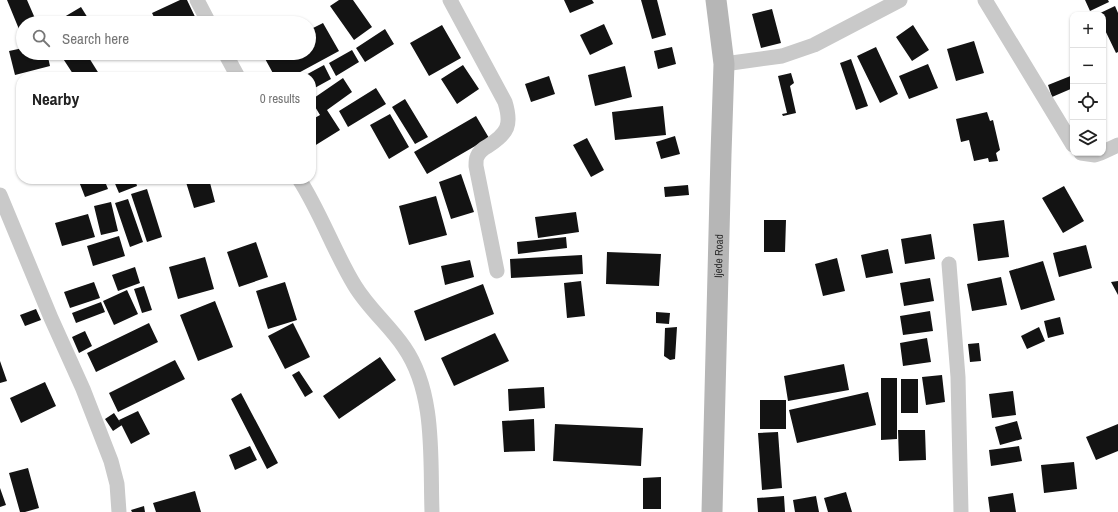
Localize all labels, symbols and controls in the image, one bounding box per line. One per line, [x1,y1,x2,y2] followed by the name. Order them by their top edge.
[1070,12,1106,156] map controls
[1070,12,1106,48] button: +
[16,16,316,60] search box
[30,27,52,49] icon: search
[62,28,129,49] text: Search here
[1070,48,1106,84] button: −
[1070,84,1106,120] button: locate
[32,87,79,110] text: Nearby
[260,90,300,107] text: 0 results
[1070,120,1106,156] button: layers
[711,234,726,278] street label: Ijede Road

